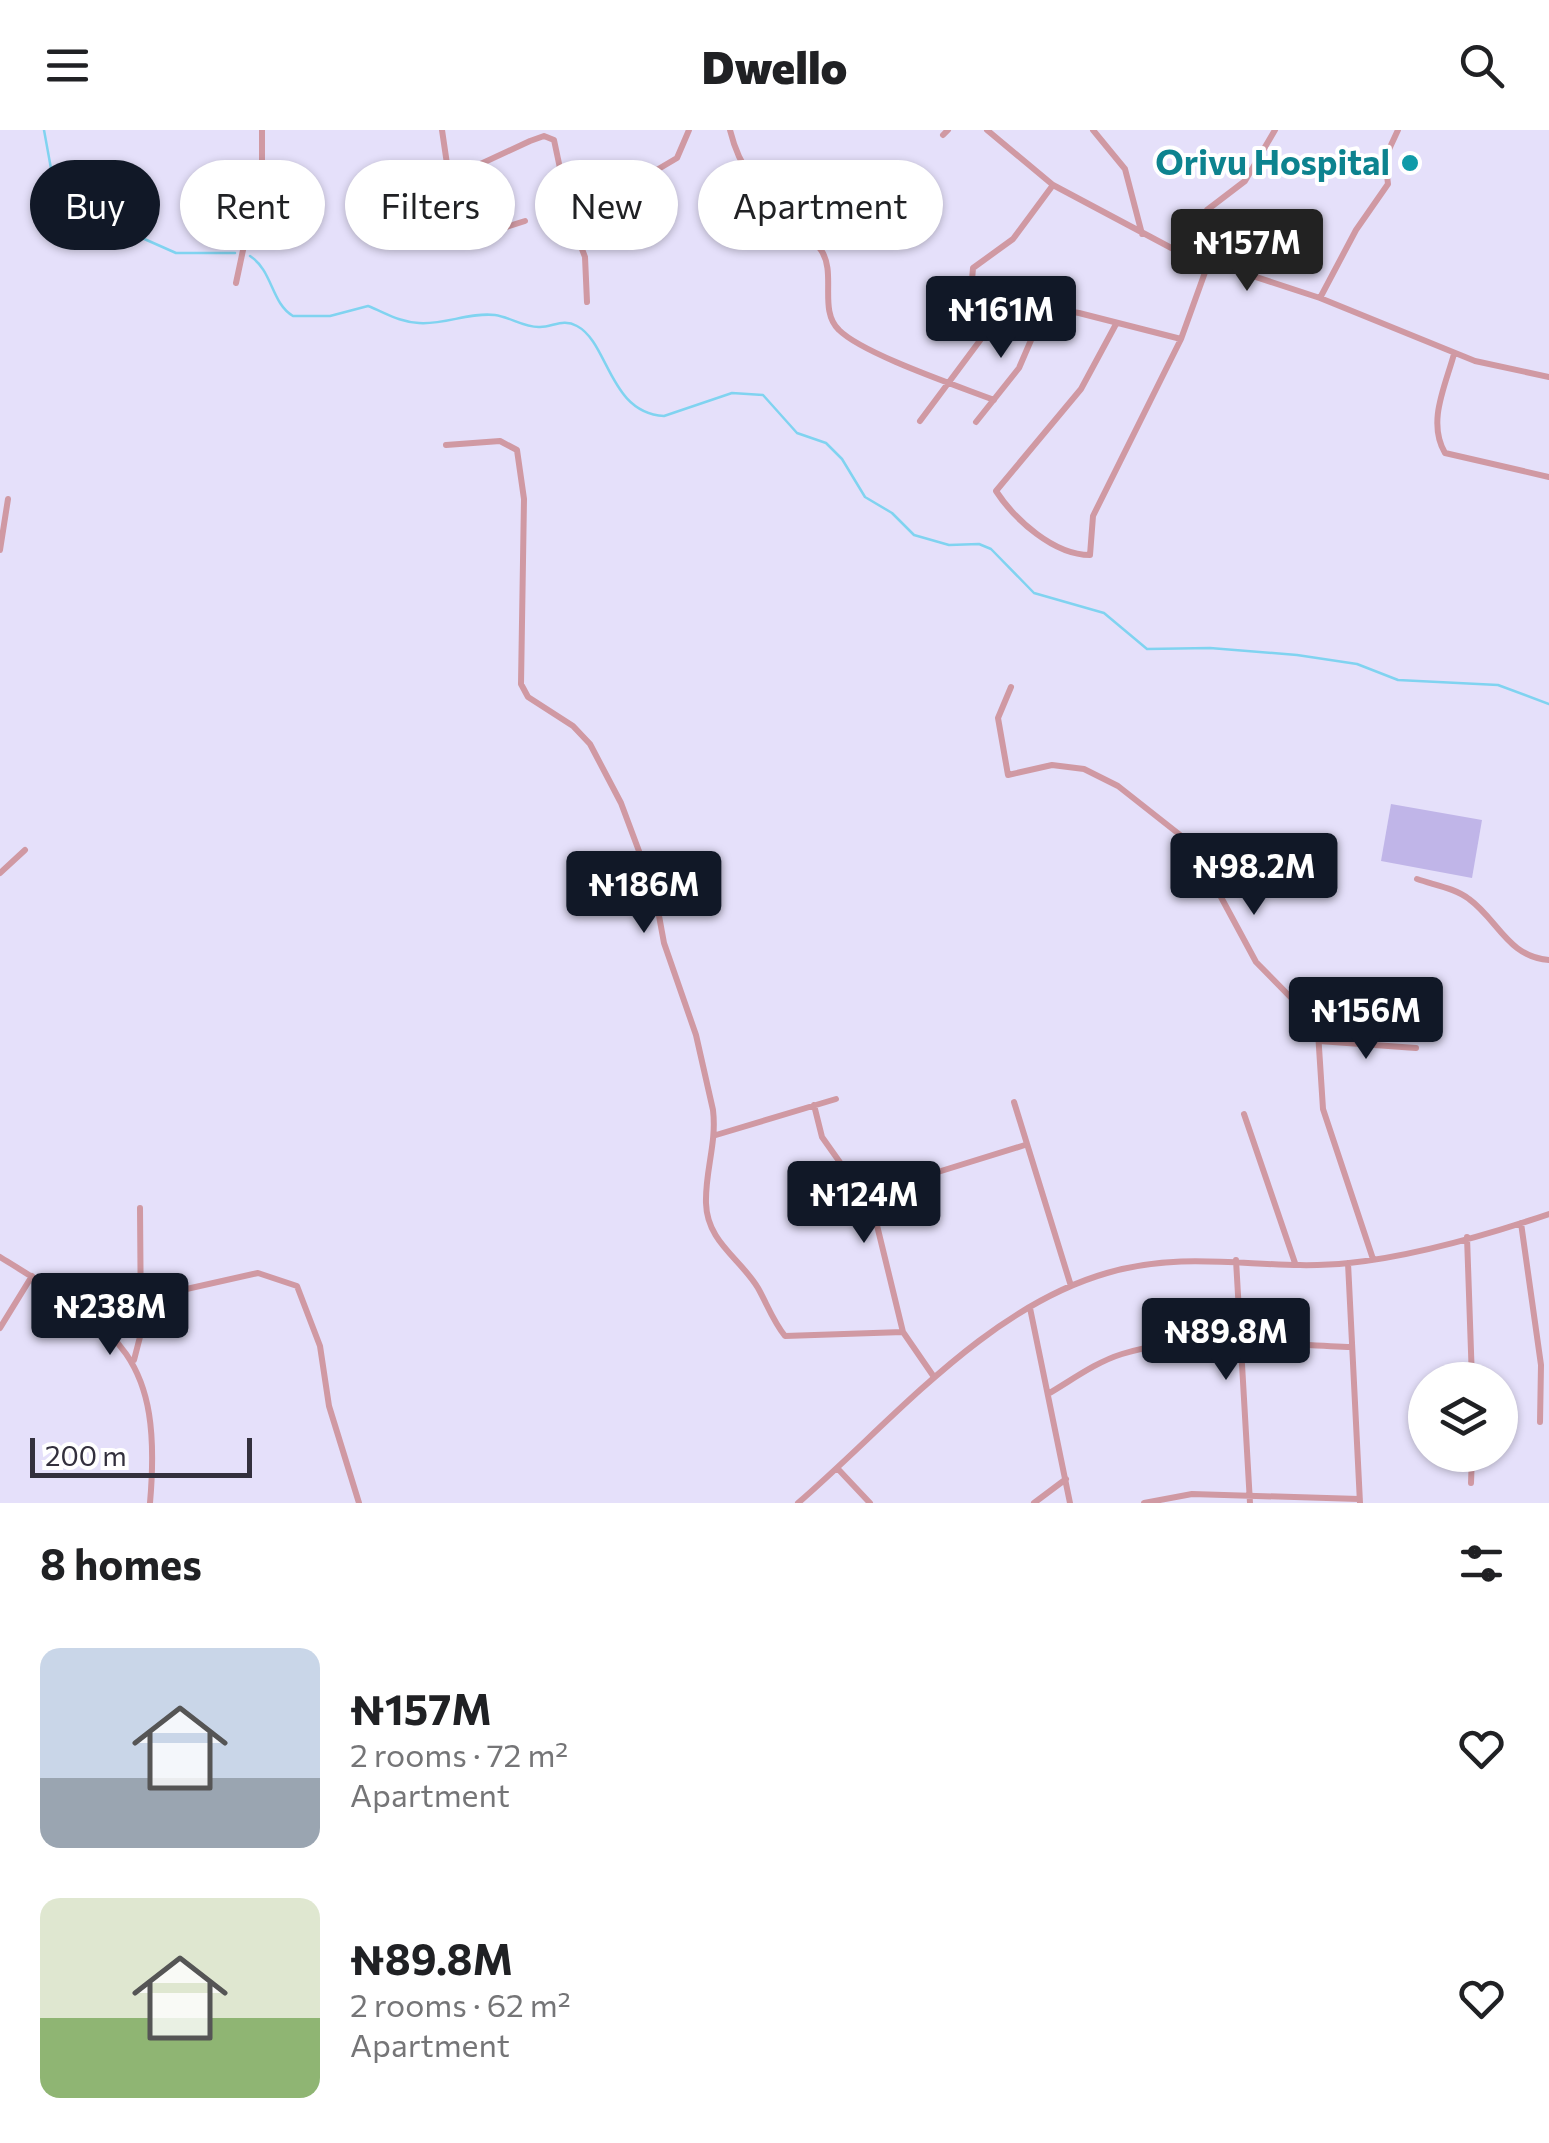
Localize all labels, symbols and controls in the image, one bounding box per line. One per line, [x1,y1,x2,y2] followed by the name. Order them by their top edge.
[40,38,95,93] icon: menu
[701,38,848,93] text: Dwello
[1454,38,1509,93] icon: search
[1155,139,1390,182] place label: Orivu Hospital
[1399,152,1421,174] marker: Orivu Hospital
[30,160,160,250] chip: Buy
[180,160,325,250] chip: Rent
[345,160,515,250] chip: Filters
[535,160,678,250] chip: New
[698,160,943,250] chip: Apartment
[1177,209,1317,294] pin: ₦157M
[1193,221,1301,261] text: ₦157M
[931,276,1071,361] pin: ₦161M
[948,288,1054,328] text: ₦161M
[1173,833,1335,918] pin: ₦98.2M
[1192,845,1316,885] text: ₦98.2M
[574,851,714,936] pin: ₦186M
[588,863,700,903] text: ₦186M
[1296,977,1436,1062] pin: ₦156M
[1311,989,1421,1029] text: ₦156M
[794,1161,934,1246] pin: ₦124M
[809,1173,919,1213] text: ₦124M
[40,1273,180,1358] pin: ₦238M
[53,1285,167,1325] text: ₦238M
[1145,1298,1307,1383] pin: ₦89.8M
[1164,1310,1288,1350] text: ₦89.8M
[1408,1362,1518,1472] map controls
[1408,1362,1518,1472] button: layers
[30,1433,252,1478] scale bar
[45,1438,127,1472] text: 200 m
[1454,1536,1509,1591] icon: filters
[40,1537,202,1589] text: 8 homes
[350,1682,492,1734] text: ₦157M
[120,1688,240,1808] icon: home
[1454,1721,1509,1776] icon: heart
[350,1734,568,1774] text: 2 rooms · 72 m²
[350,1774,510,1814] text: Apartment
[350,1932,513,1984] text: ₦89.8M
[120,1938,240,2058] icon: home
[1454,1971,1509,2026] icon: heart
[350,1984,571,2024] text: 2 rooms · 62 m²
[350,2024,510,2064] text: Apartment

